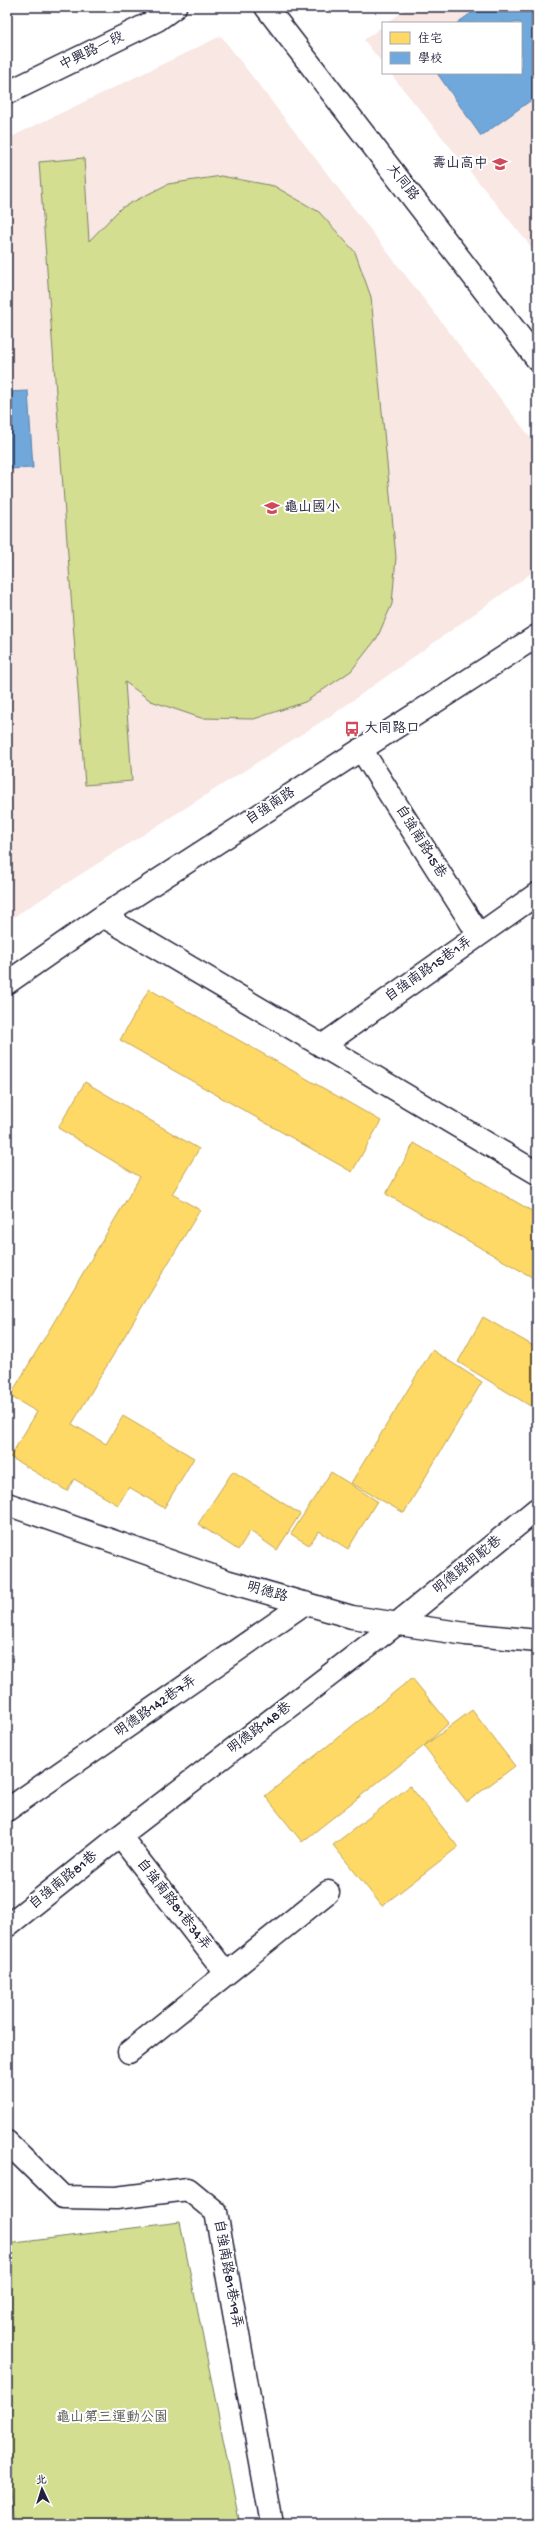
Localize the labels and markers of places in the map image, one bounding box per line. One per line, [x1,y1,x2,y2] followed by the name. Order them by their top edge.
[432,155,488,173] place label: 壽山高中
[491,155,509,173] school or university icon: 壽山高中
[263,499,281,517] school or university icon: 龜山國小
[284,499,340,517] place label: 龜山國小
[343,720,361,738] bus stop icon: 大同路口
[364,720,420,738] place label: 大同路口

